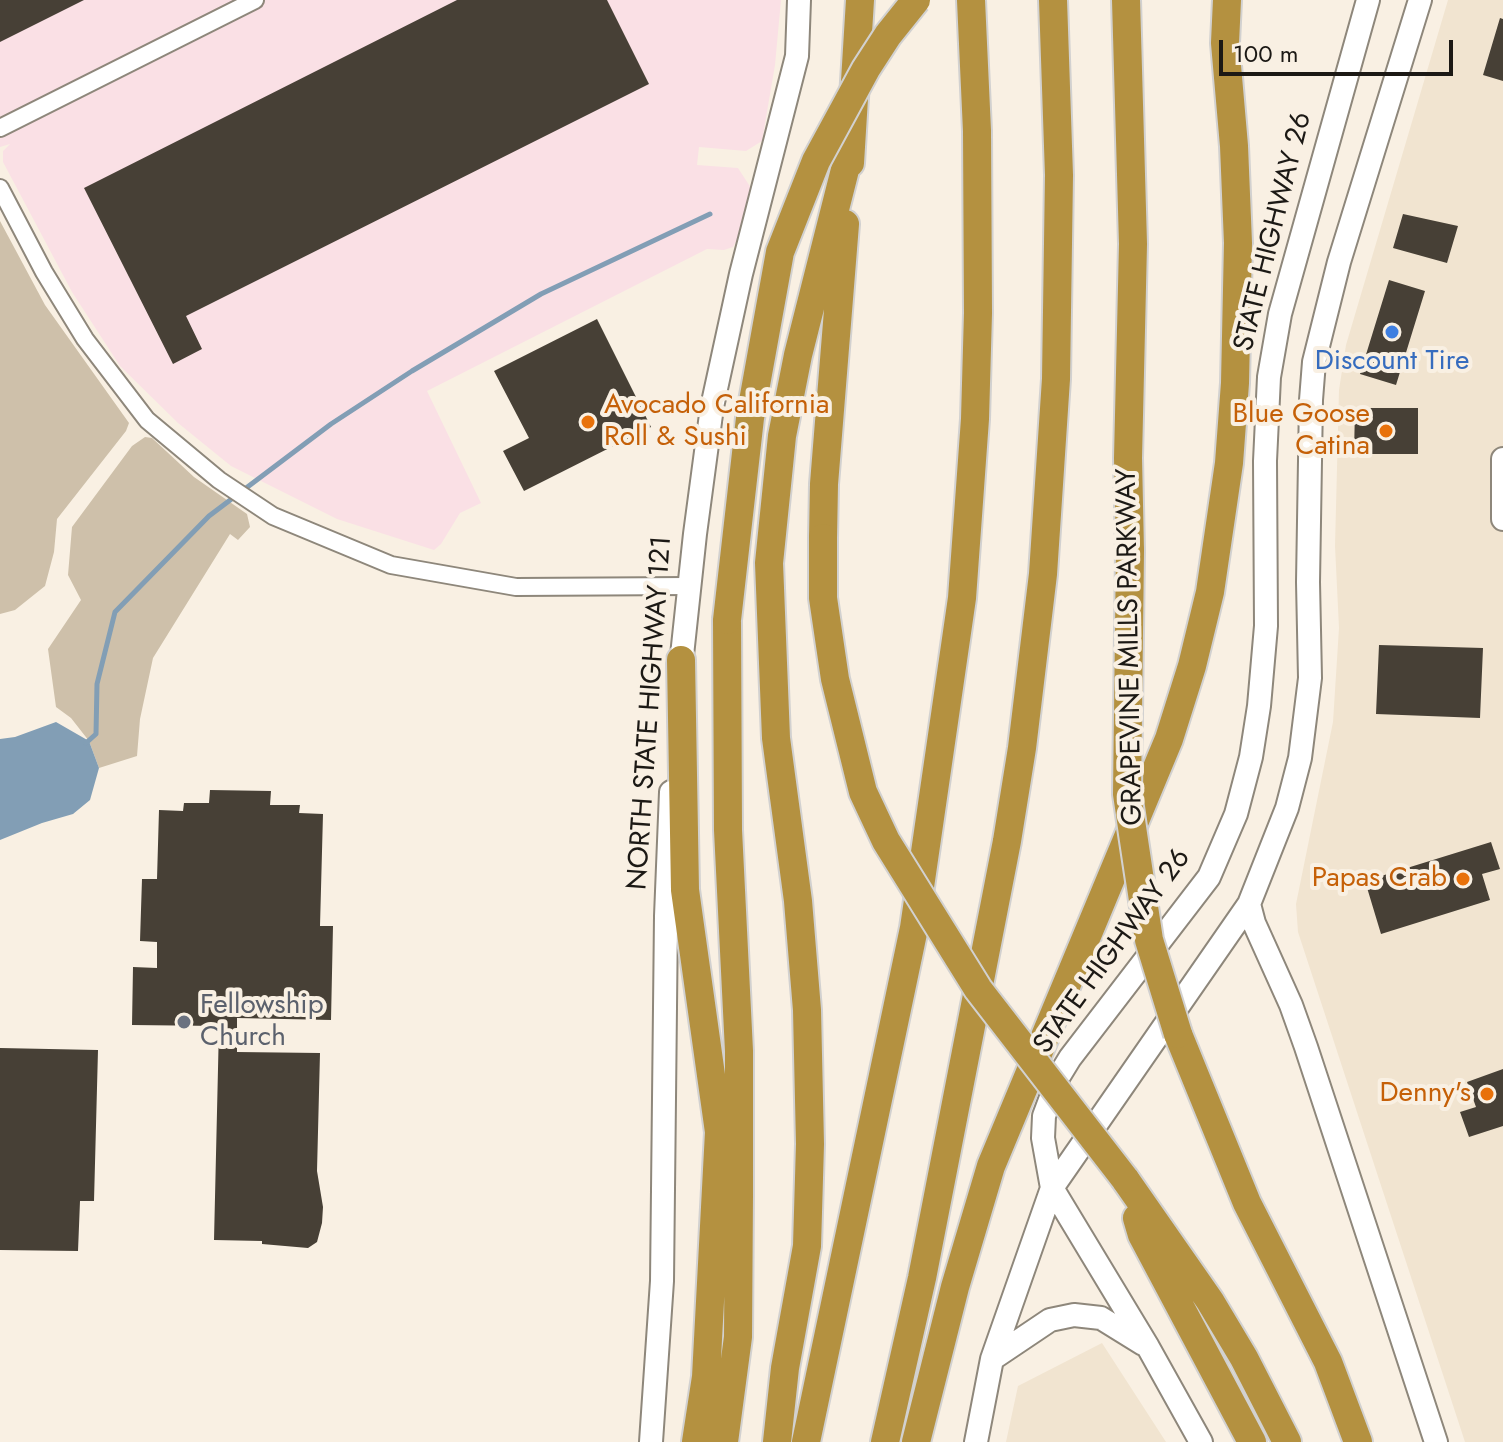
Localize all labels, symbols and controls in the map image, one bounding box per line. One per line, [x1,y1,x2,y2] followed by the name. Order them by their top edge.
[1223,24,1457,74] scale bar
[1233,36,1299,71] text: 100 m
[1228,109,1320,355] street label: STATE HIGHWAY 26
[1383,323,1401,341] marker: Discount Tire
[1315,345,1469,379] place label: Discount Tire
[604,389,829,455] place label: Avocado California Roll & Sushi
[1232,398,1370,464] place label: Blue Goose Catina
[579,413,597,431] marker: Avocado California Roll & Sushi
[1377,422,1395,440] marker: Blue Goose Catina
[1111,468,1151,826] street label: GRAPEVINE MILLS PARKWAY
[622,535,680,891] street label: NORTH STATE HIGHWAY 121
[1027,843,1199,1061] street label: STATE HIGHWAY 26
[1312,862,1447,896] place label: Papas Crab
[1454,870,1472,888] marker: Papas Crab
[200,989,324,1055] place label: Fellowship Church
[175,1013,193,1031] marker: Fellowship Church
[1379,1077,1471,1111] place label: Denny's
[1478,1085,1496,1103] marker: Denny's

